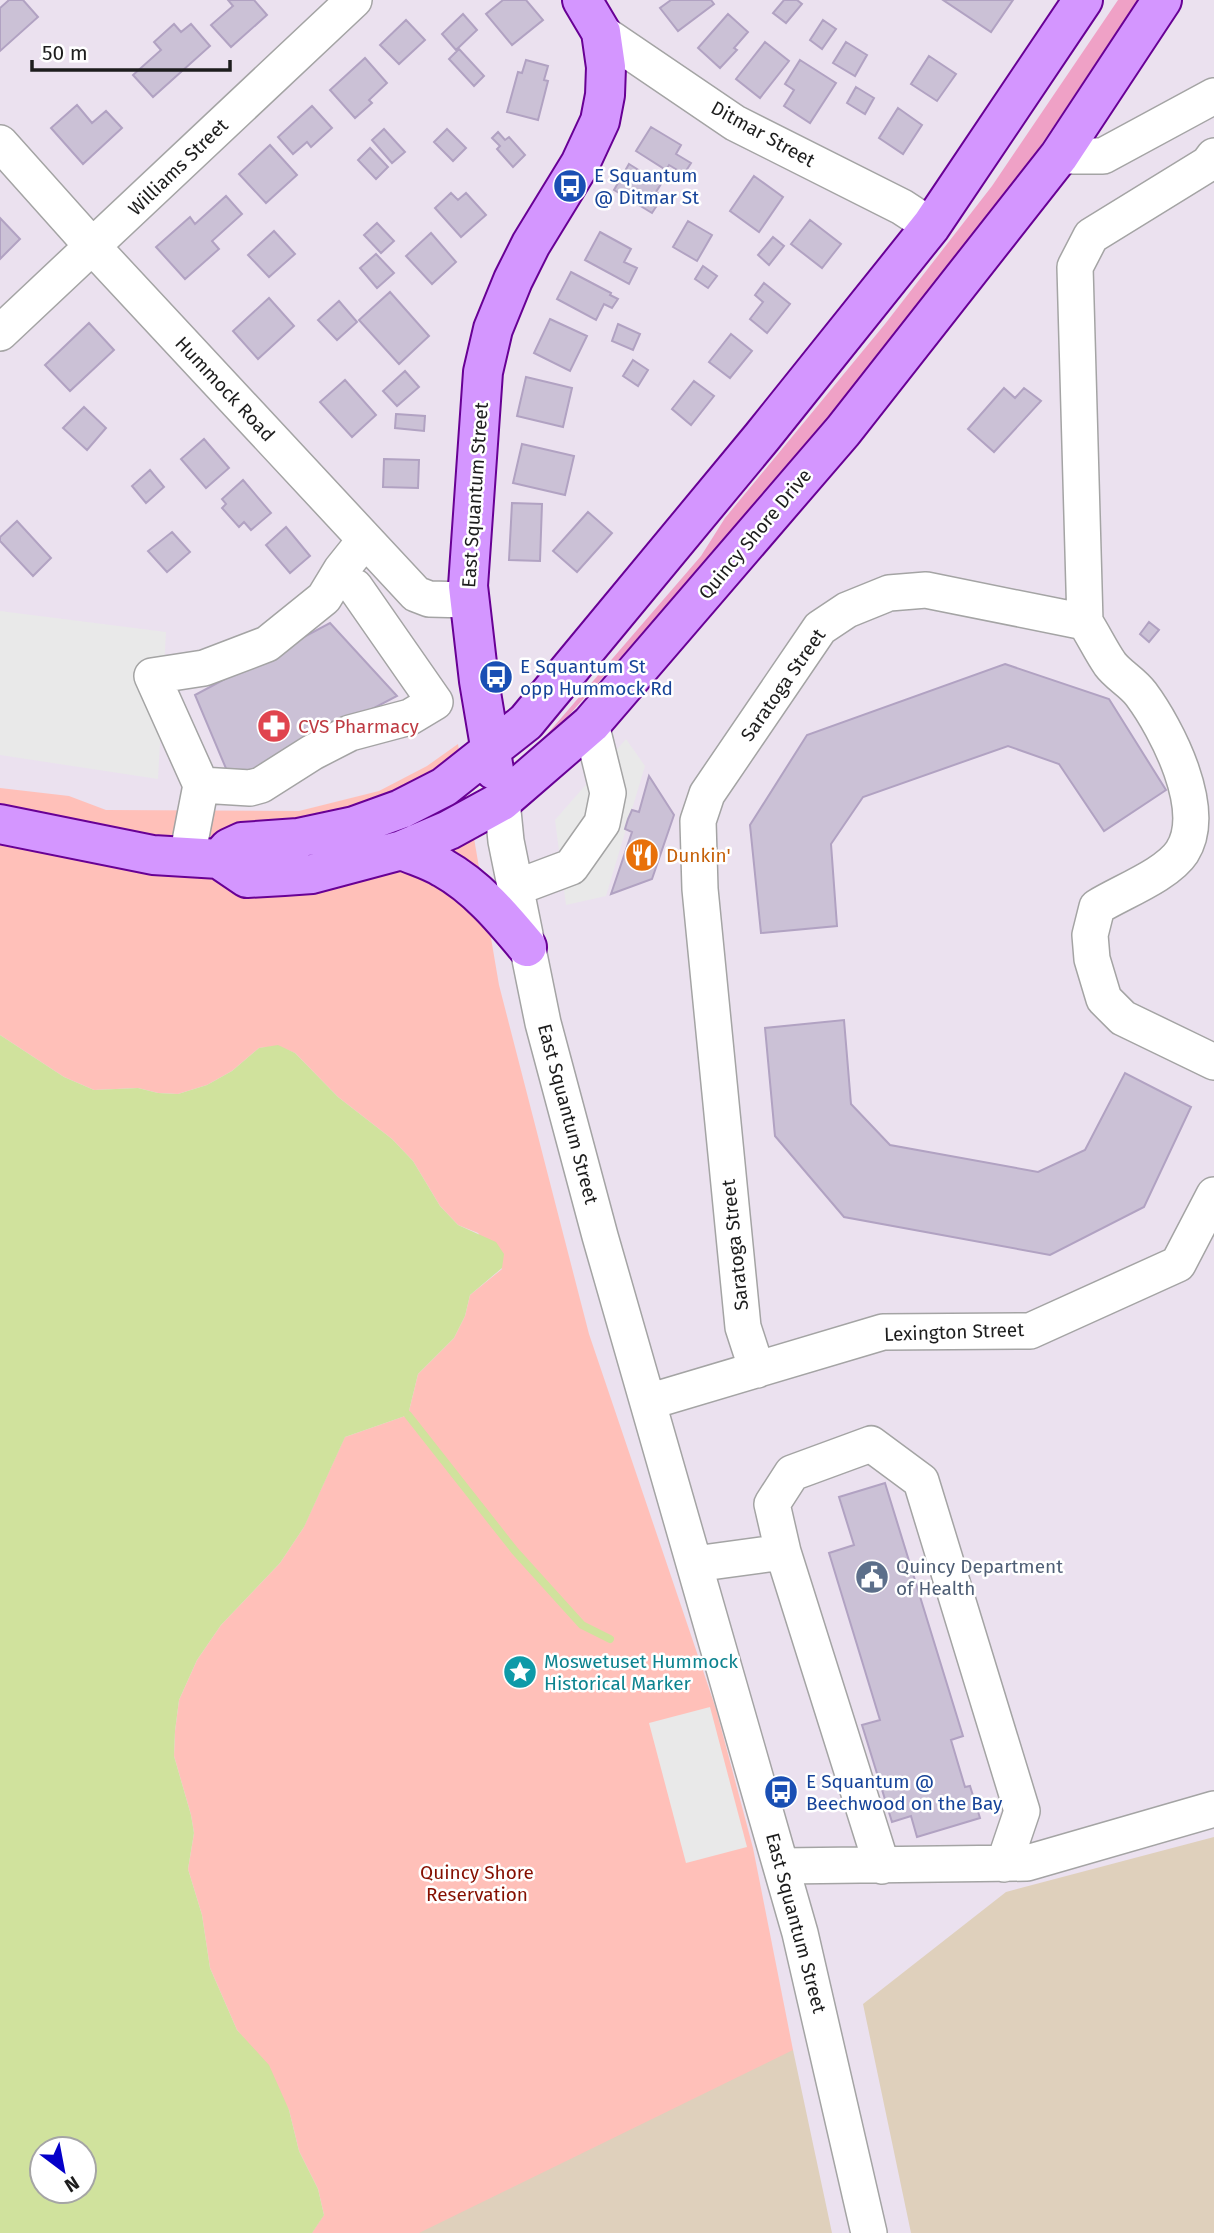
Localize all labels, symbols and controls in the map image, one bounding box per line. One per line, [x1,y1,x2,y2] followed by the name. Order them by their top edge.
[32,28,229,72] scale bar
[42,40,88,66] text: 50 m
[707,96,819,172] street label: Ditmar Street
[123,114,233,220] street label: Williams Street
[594,164,699,209] place label: E Squantum @ Ditmar St
[551,167,589,205] bus stop icon: E Squantum @ Ditmar St
[170,332,280,446] street label: Hummock Road
[457,401,493,589] street label: East Squantum Street
[694,464,816,604] street label: Quincy Shore Drive
[736,624,830,746] street label: Saratoga Street
[520,655,673,700] place label: E Squantum St opp Hummock Rd
[477,658,515,696] bus stop icon: E Squantum St opp Hummock Rd
[255,707,293,745] pharmacy icon: CVS Pharmacy
[298,715,419,738] place label: CVS Pharmacy
[623,836,661,874] restaurant icon: Dunkin'
[666,844,731,867] place label: Dunkin'
[533,1021,603,1207] street label: East Squantum Street
[717,1178,753,1312] street label: Saratoga Street
[884,1318,1025,1346] street label: Lexington Street
[896,1555,1063,1600] place label: Quincy Department of Health
[853,1558,891,1596] public building icon: Quincy Department of Health
[544,1650,738,1695] place label: Moswetuset Hummock Historical Marker
[501,1653,539,1691] place icon: Moswetuset Hummock Historical Marker
[806,1770,1003,1815] place label: E Squantum @ Beechwood on the Bay
[762,1773,800,1811] bus stop icon: E Squantum @ Beechwood on the Bay
[761,1830,831,2016] street label: East Squantum Street
[420,1861,534,1906] park label: Quincy Shore Reservation
[28,2135,98,2205] north arrow
[60,2171,83,2197] text: N

